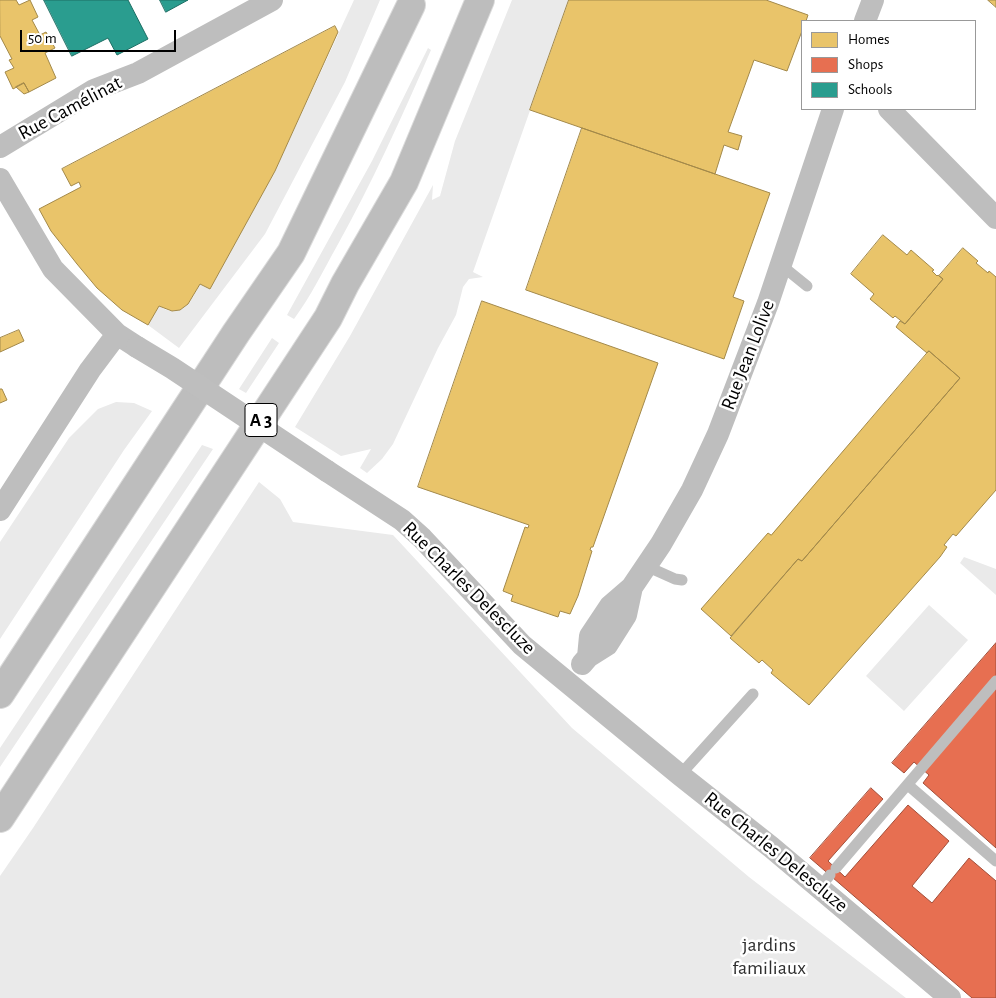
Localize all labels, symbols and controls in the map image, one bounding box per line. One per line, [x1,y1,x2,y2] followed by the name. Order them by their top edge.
[22,20,179,52] scale bar
[801,20,976,110] legend
[28,31,57,46] text: 50 m
[848,32,890,47] text: Homes
[848,57,883,72] text: Shops
[14,71,126,145] street label: Rue Camélinat
[848,82,892,97] text: Schools
[716,297,780,413] street label: Rue Jean Lolive
[245,404,277,436] road number: A 3
[397,516,541,660] street label: Rue Charles Delescluze
[699,787,853,917] street label: Rue Charles Delescluze
[732,933,806,980] park label: jardins familiaux

